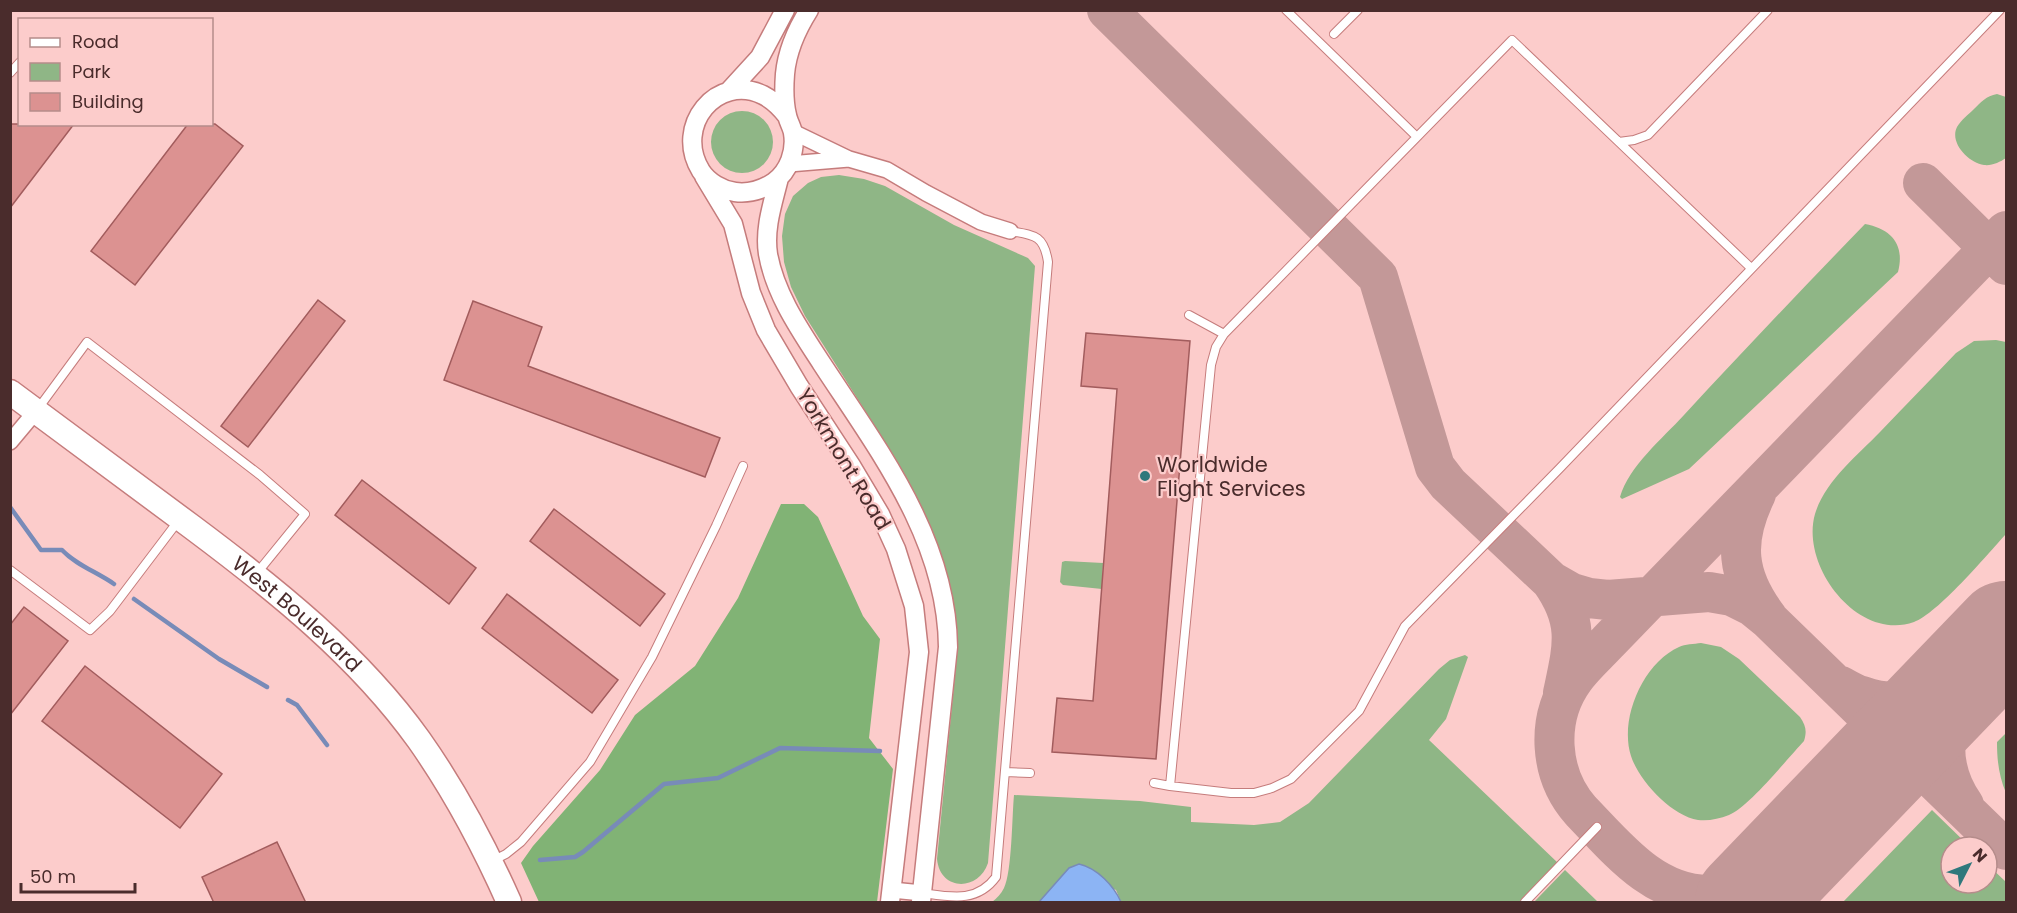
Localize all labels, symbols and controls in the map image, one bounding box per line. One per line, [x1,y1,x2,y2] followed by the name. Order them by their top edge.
[18,18,213,126] legend
[72,29,119,54] text: Road
[72,59,111,84] text: Park
[72,89,144,114] text: Building
[790,383,898,535] street label: Yorkmont Road
[1157,450,1306,503] place label: Worldwide Flight Services
[1138,469,1152,483] marker: Worldwide Flight Services
[226,549,369,678] street label: West Boulevard
[1939,835,1999,895] north arrow
[1967,843,1992,867] text: N
[21,856,135,894] scale bar
[30,864,76,889] text: 50 m

